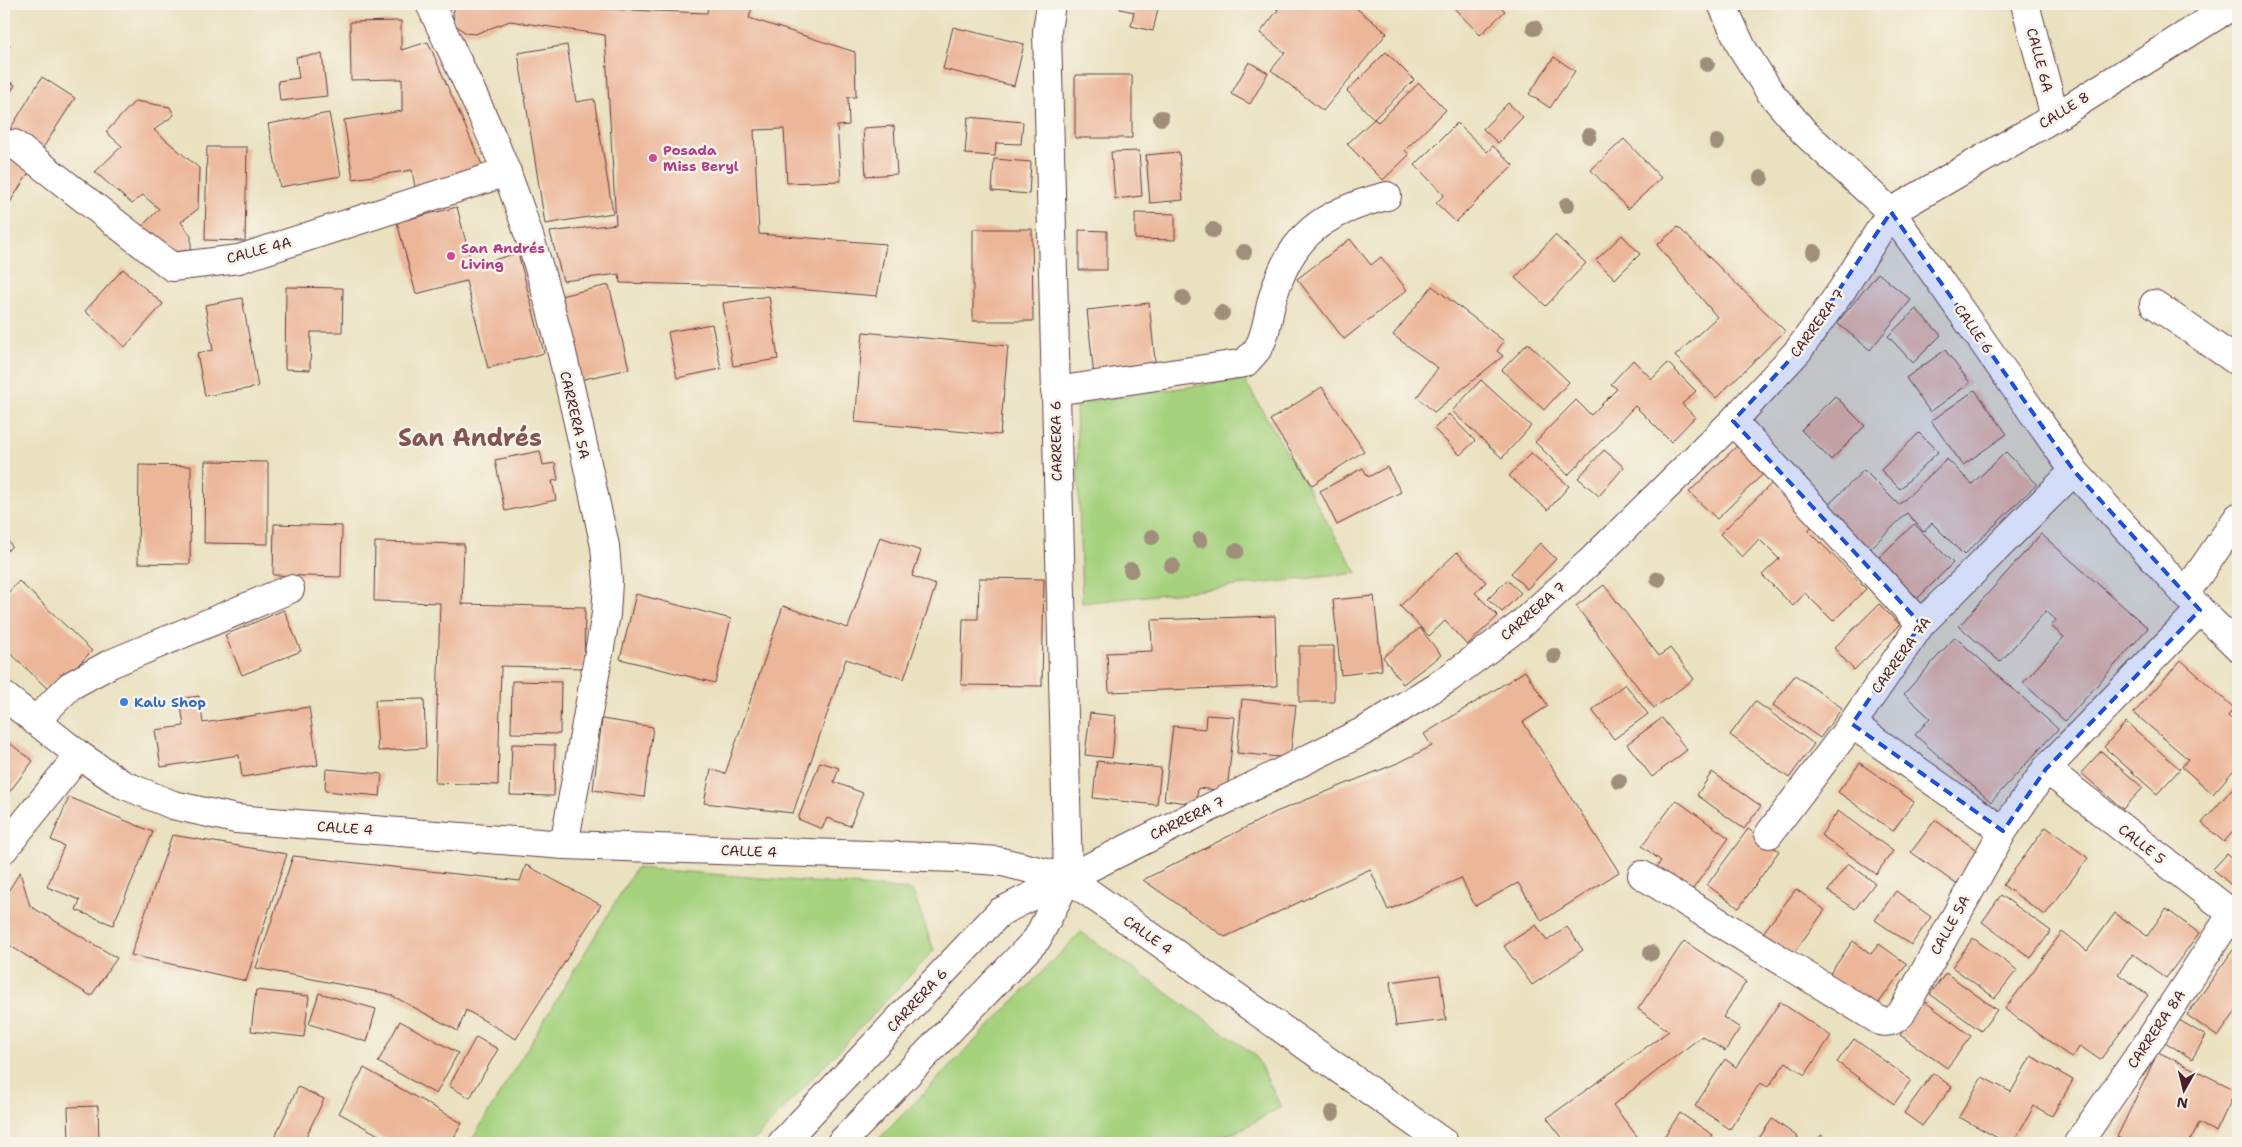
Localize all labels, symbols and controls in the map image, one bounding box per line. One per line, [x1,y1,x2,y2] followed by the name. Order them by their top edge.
[2023,26,2057,94] street label: CALLE 6A
[2035,87,2093,133] street label: CALLE 8
[663,141,739,175] place label: Posada Miss Beryl
[647,152,659,164] marker: Posada Miss Beryl
[225,233,293,267] street label: CALLE 4A
[461,239,545,273] place label: San Andrés Living
[445,250,457,262] marker: San Andrés Living
[1786,285,1848,361] street label: CARRERA 7
[1951,301,1997,357] street label: CALLE 6
[556,369,594,461] street label: CARRERA 5A
[1046,400,1066,482] street label: CARRERA 6
[398,422,542,454] district label: San Andrés
[1497,578,1569,644] street label: CARRERA 7
[1867,613,1935,697] street label: CARRERA 7A
[134,693,206,711] place label: Kalu Shop
[118,696,130,708] marker: Kalu Shop
[1147,792,1227,844] street label: CARRERA 7
[316,817,374,839] street label: CALLE 4
[2115,820,2169,868] street label: CALLE 5
[721,841,778,861] street label: CALLE 4
[1926,892,1974,958] street label: CALLE 5A
[1120,912,1176,959] street label: CALLE 4
[883,964,951,1036] street label: CARRERA 6
[2123,986,2189,1072] street label: CARRERA 8A
[2160,1064,2210,1114] north arrow
[2175,1093,2189,1113] text: N

